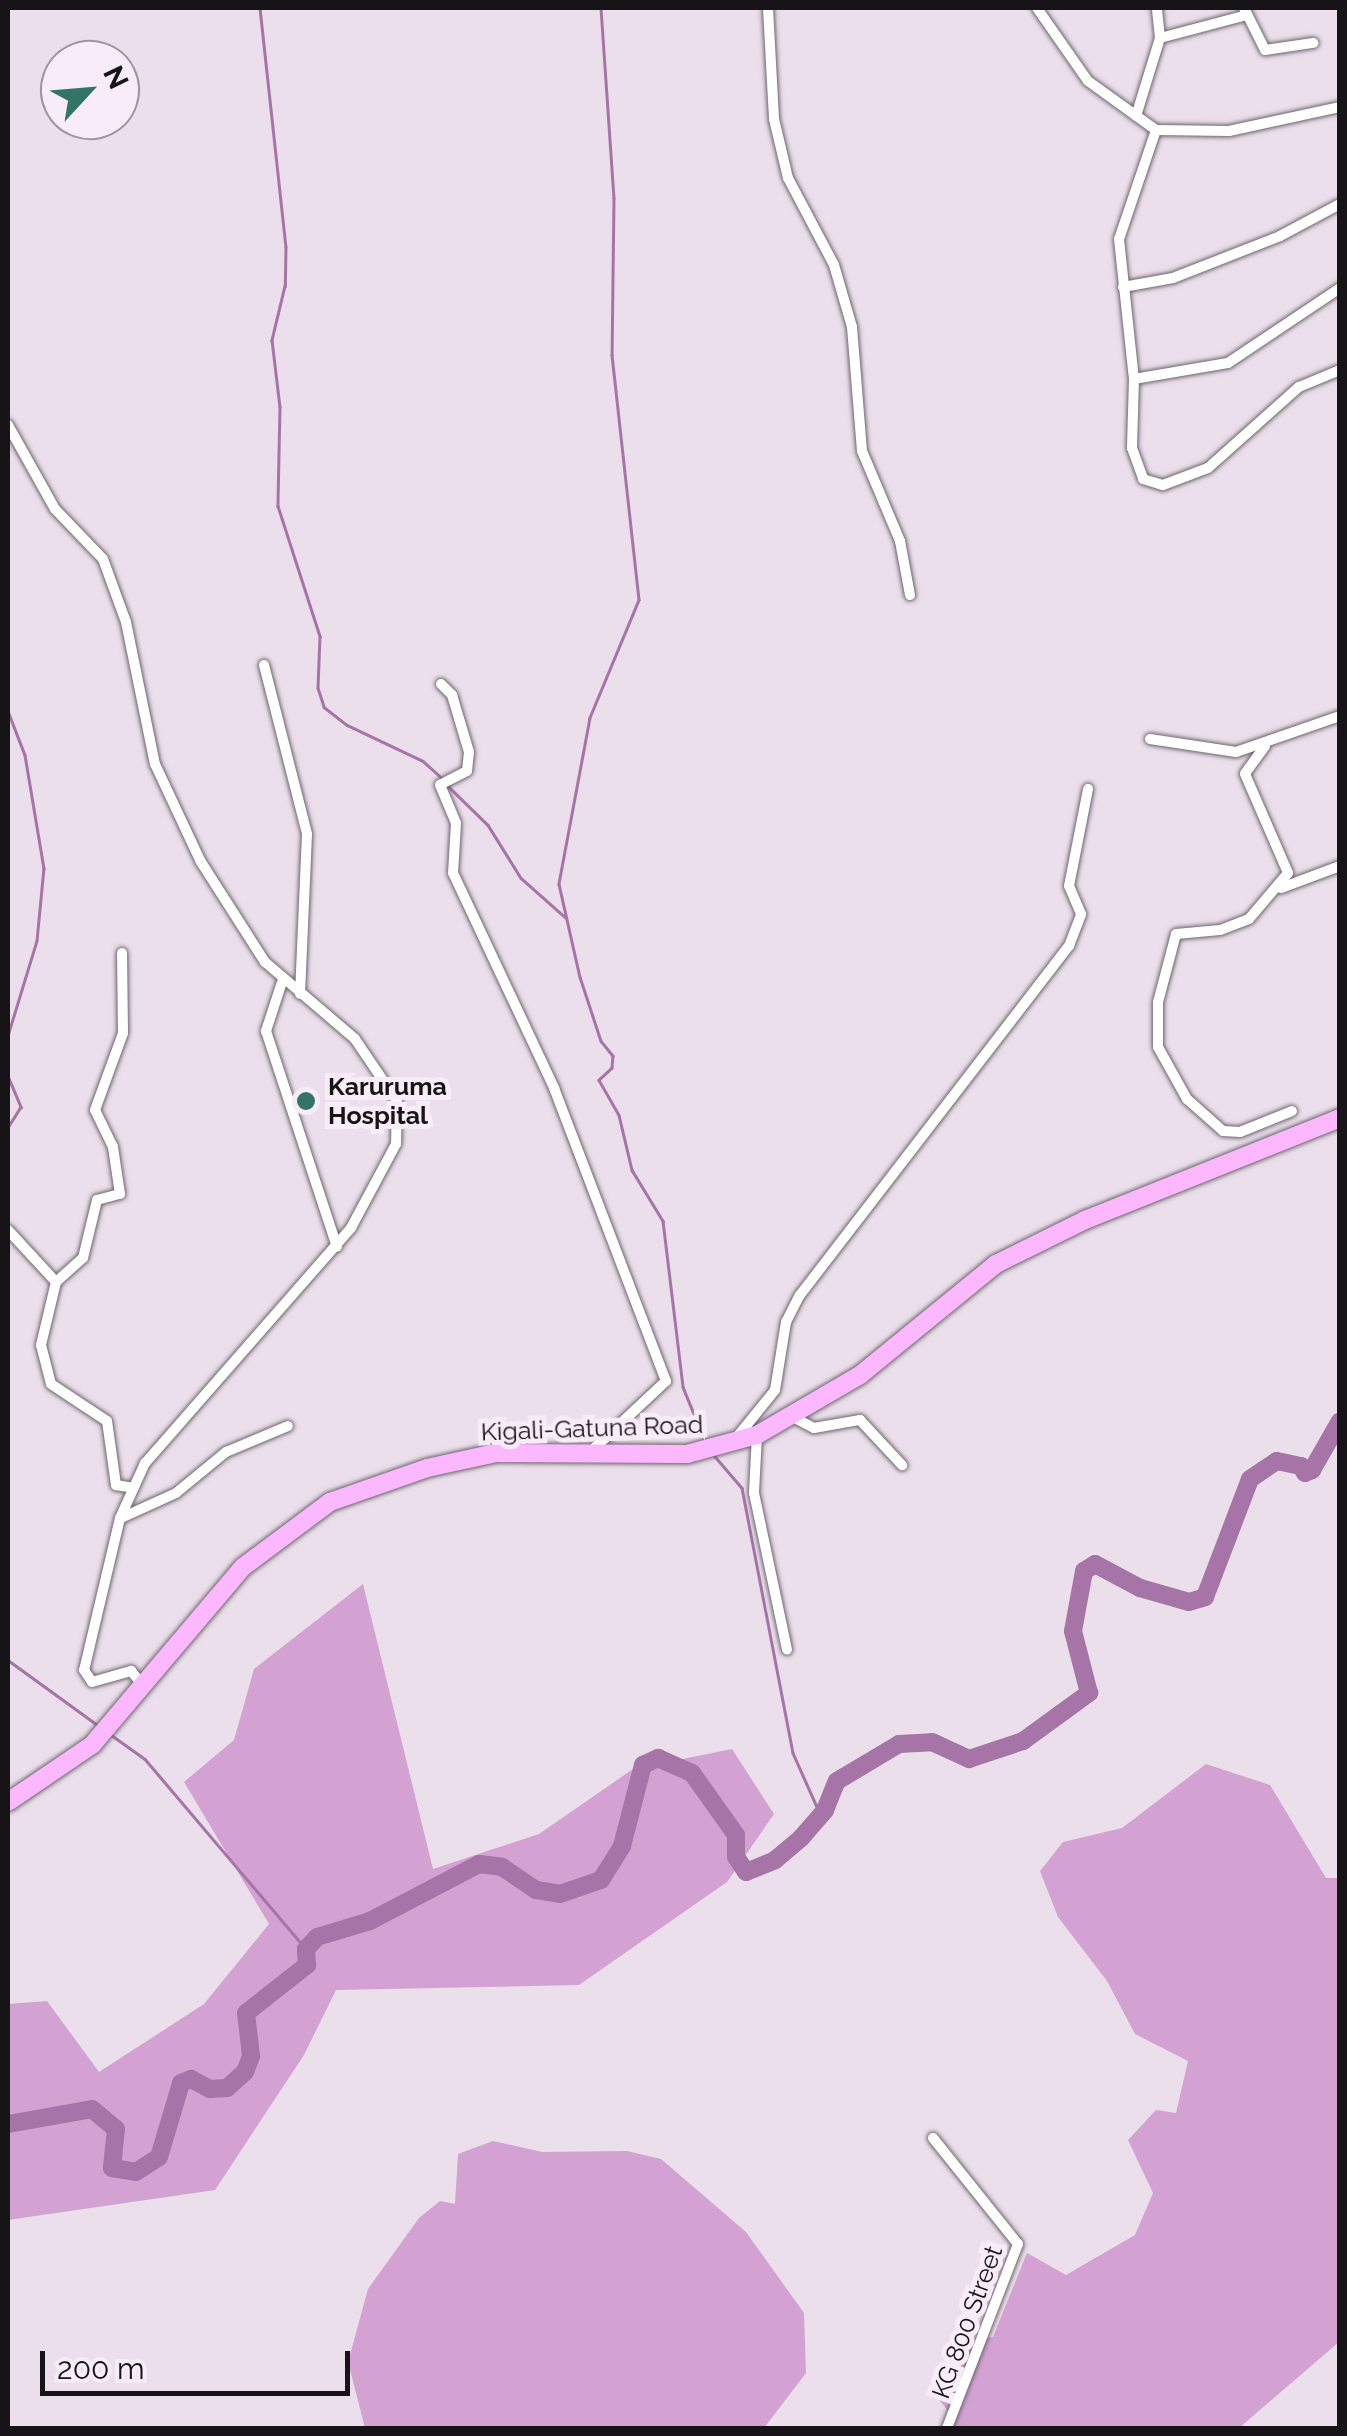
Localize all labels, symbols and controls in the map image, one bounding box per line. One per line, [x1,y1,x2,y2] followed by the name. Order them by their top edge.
[40,40,140,140] north arrow
[96,61,135,94] text: N
[328,1072,447,1131] place label: Karuruma Hospital
[293,1088,319,1114] marker: Karuruma Hospital
[480,1409,704,1447] street label: Kigali-Gatuna Road
[925,2241,1009,2403] street label: KG 800 Street
[45,2331,355,2393] scale bar
[57,2351,145,2386] text: 200 m

